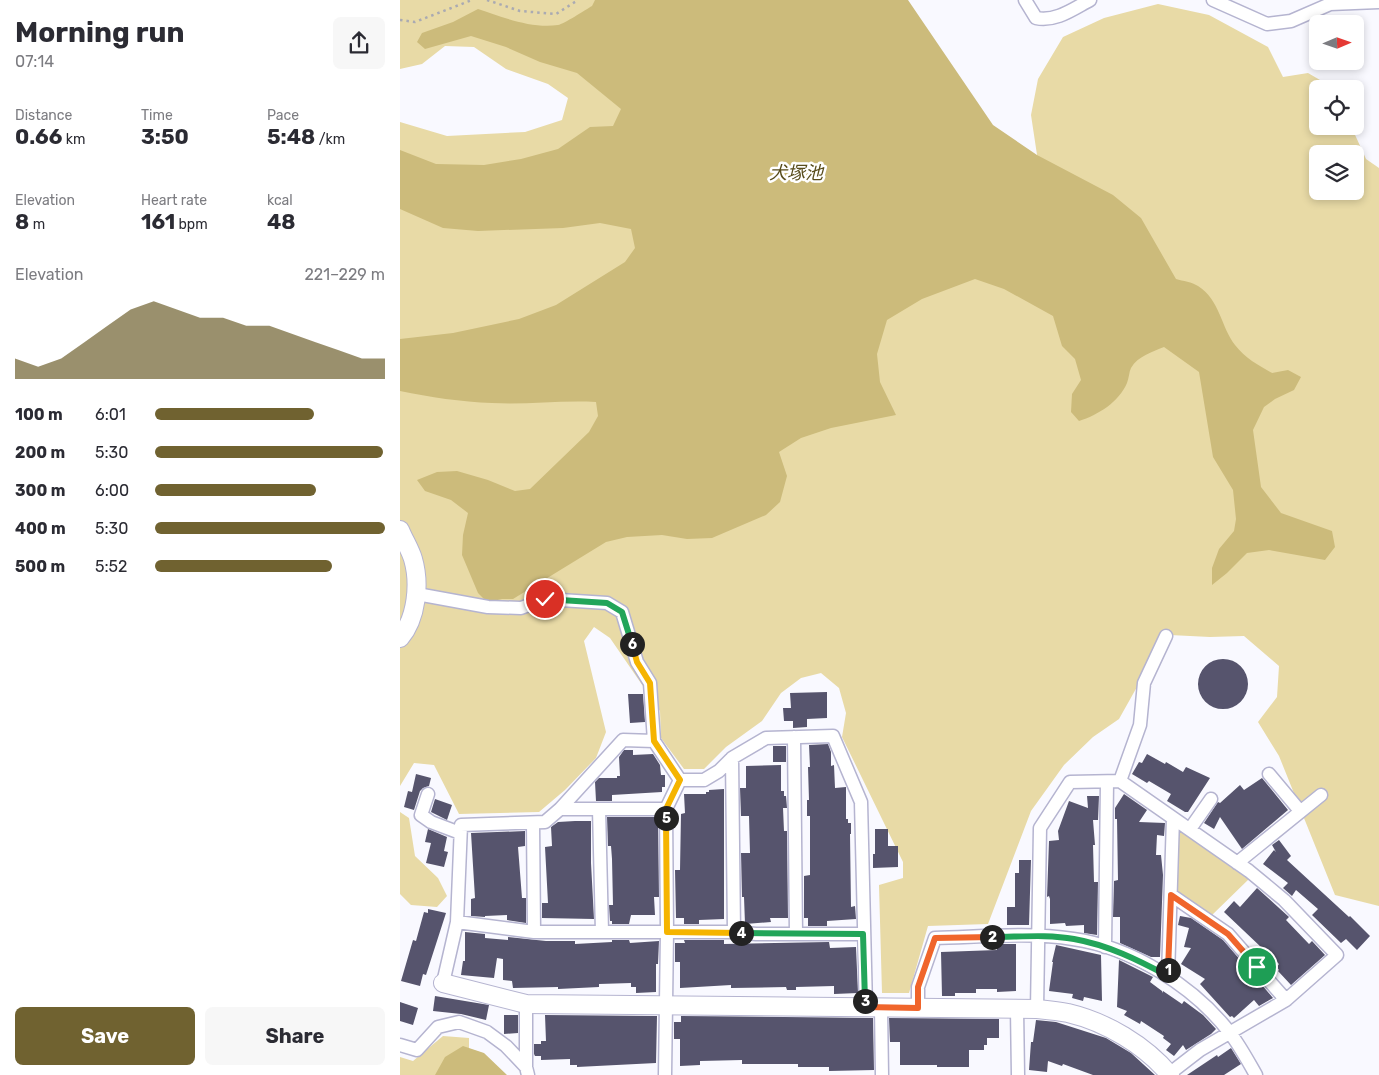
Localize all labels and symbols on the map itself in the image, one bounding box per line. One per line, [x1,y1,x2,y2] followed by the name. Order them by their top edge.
[1309,15,1364,70] north arrow
[769,162,825,184] water label: 犬塚池
[524,578,566,620] pin
[620,632,644,656] pin: 6
[654,806,678,830] pin: 5
[728,920,754,946] pin: 4
[980,924,1004,950] pin: 2
[1236,946,1278,988] pin
[1156,958,1180,982] pin: 1
[852,988,878,1014] pin: 3

